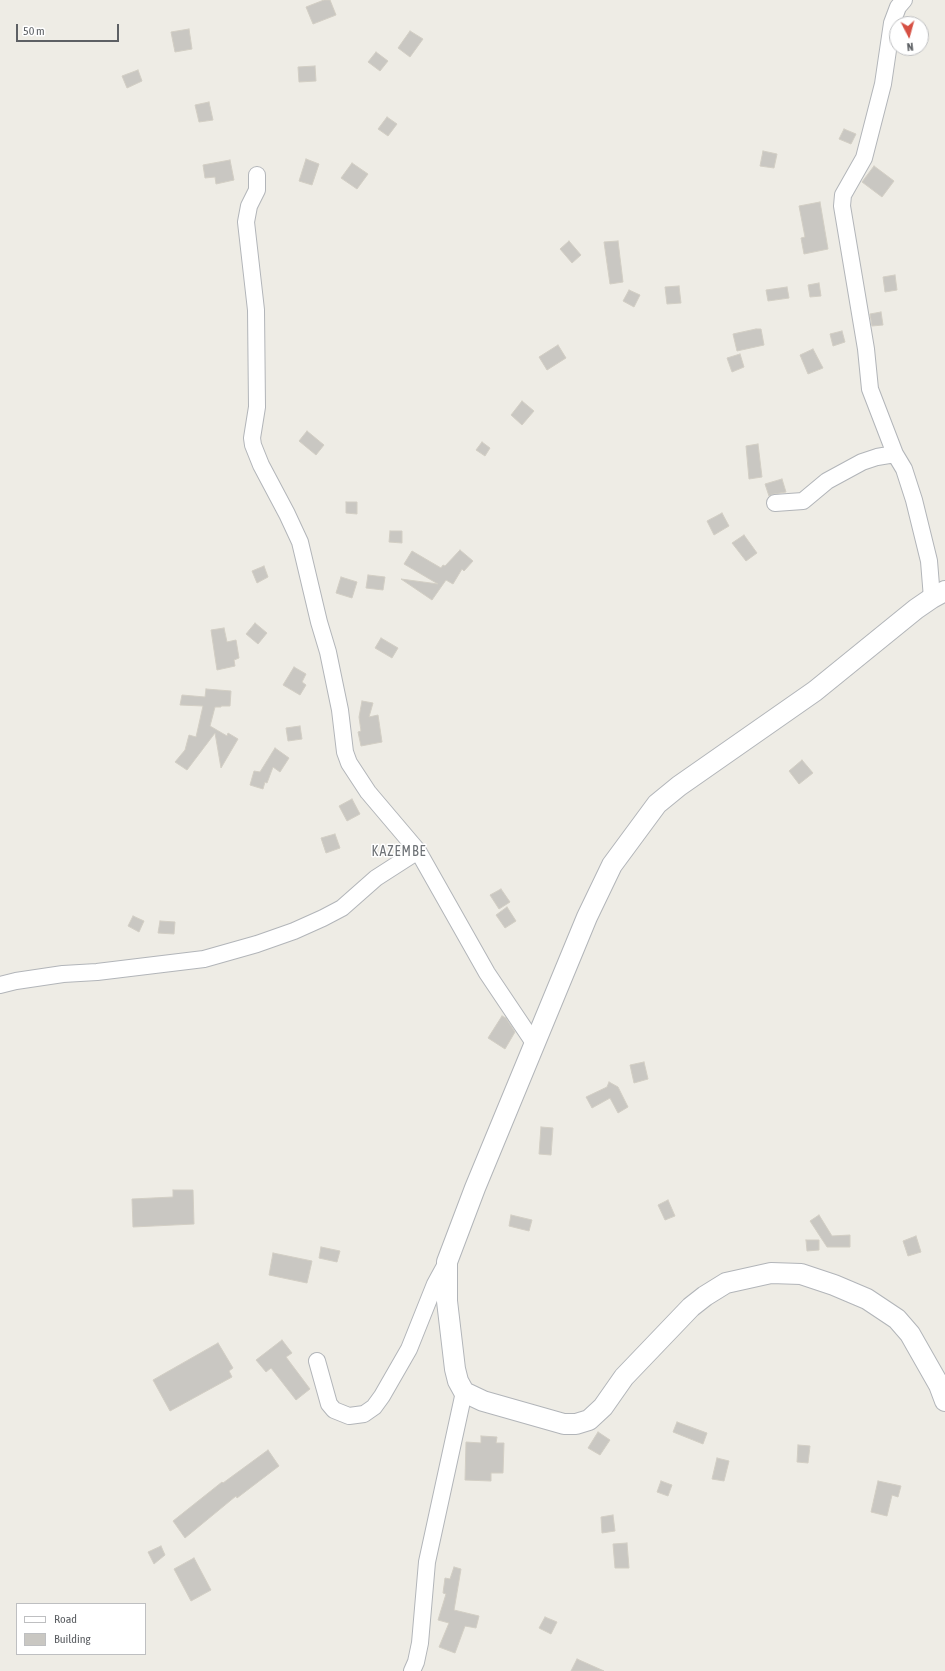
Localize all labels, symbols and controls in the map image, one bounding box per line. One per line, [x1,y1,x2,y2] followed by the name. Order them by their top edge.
[18,16,121,42] scale bar
[889,16,929,56] north arrow
[23,24,45,38] text: 50 m
[906,41,914,53] text: N
[372,844,426,860] district label: KAZEMBE
[16,1603,146,1655] legend
[54,1612,77,1626] text: Road
[54,1632,91,1646] text: Building

